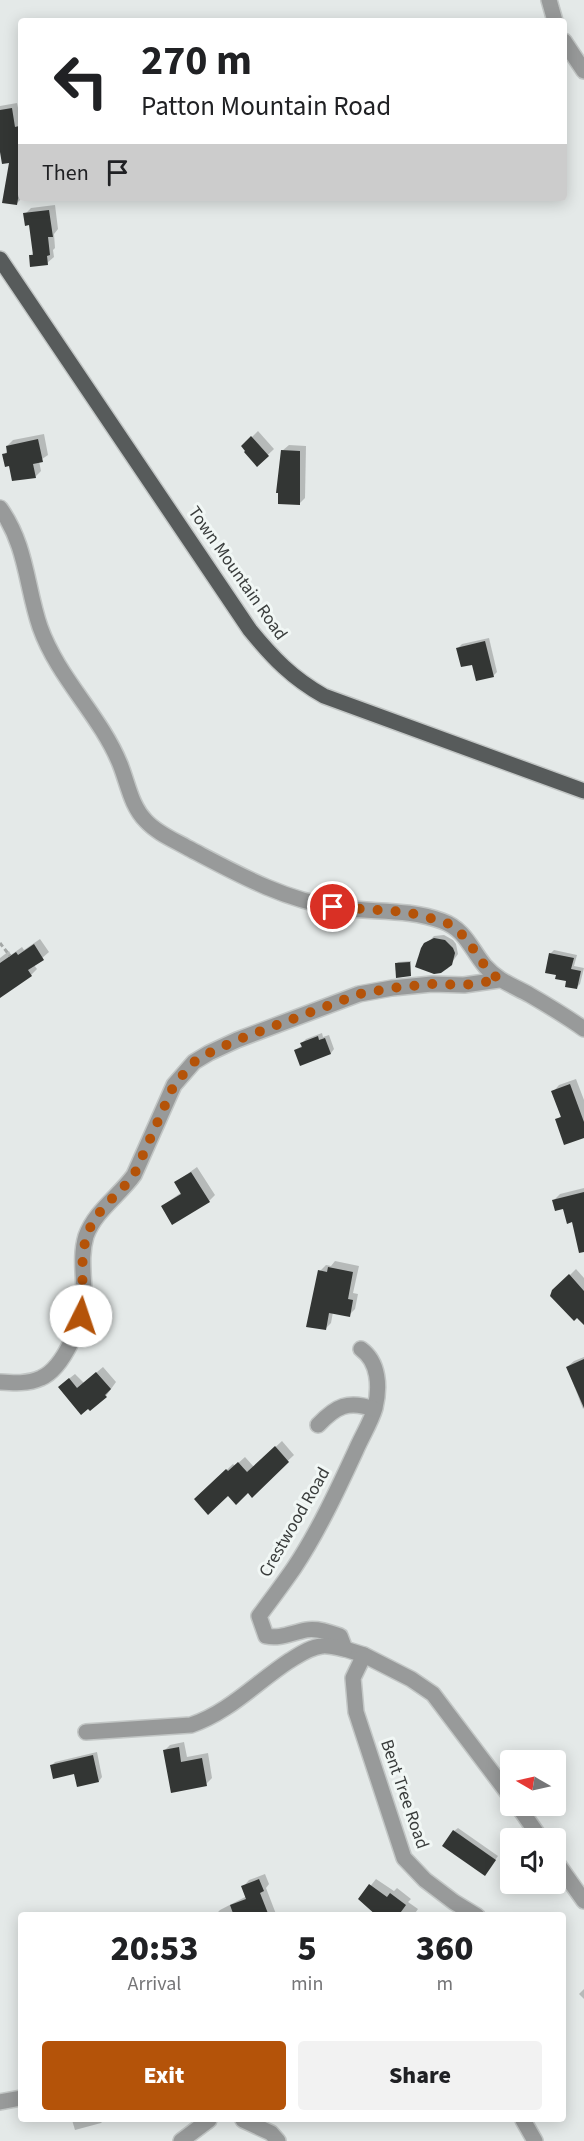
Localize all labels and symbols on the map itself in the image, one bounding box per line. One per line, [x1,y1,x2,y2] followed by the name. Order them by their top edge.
[182,501,293,645] street label: Town Mountain Road
[307,881,358,932] pin
[49,1284,113,1348] position arrow
[253,1463,336,1582] street label: Crestwood Road
[374,1736,435,1852] street label: Bent Tree Road
[500,1750,566,1816] north arrow

